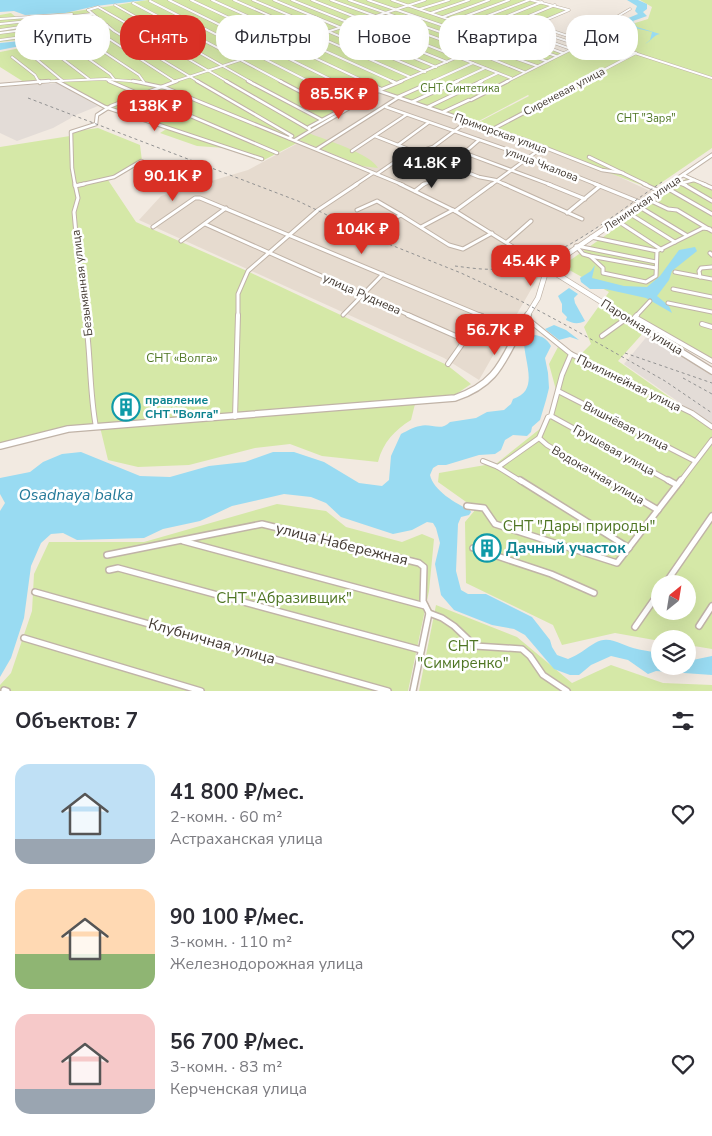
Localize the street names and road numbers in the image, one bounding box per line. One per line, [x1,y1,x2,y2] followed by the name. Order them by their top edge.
[521,64,608,119] street label: Сиреневая улица
[452,110,549,157] street label: Приморская улица
[503,144,581,185] street label: улица Чкалова
[601,172,684,235] street label: Ленинская улица
[68,229,96,337] street label: Безымянная улица
[320,270,404,318] street label: улица Руднева
[598,295,686,359] street label: Паромная улица
[574,351,684,415] street label: Прилинейная улица
[580,397,672,455] street label: Вишнёвая улица
[570,421,658,479] street label: Грушевая улица
[549,442,647,508] street label: Водокачная улица
[274,518,410,570] street label: улица Набережная
[146,613,278,669] street label: Клубничная улица

